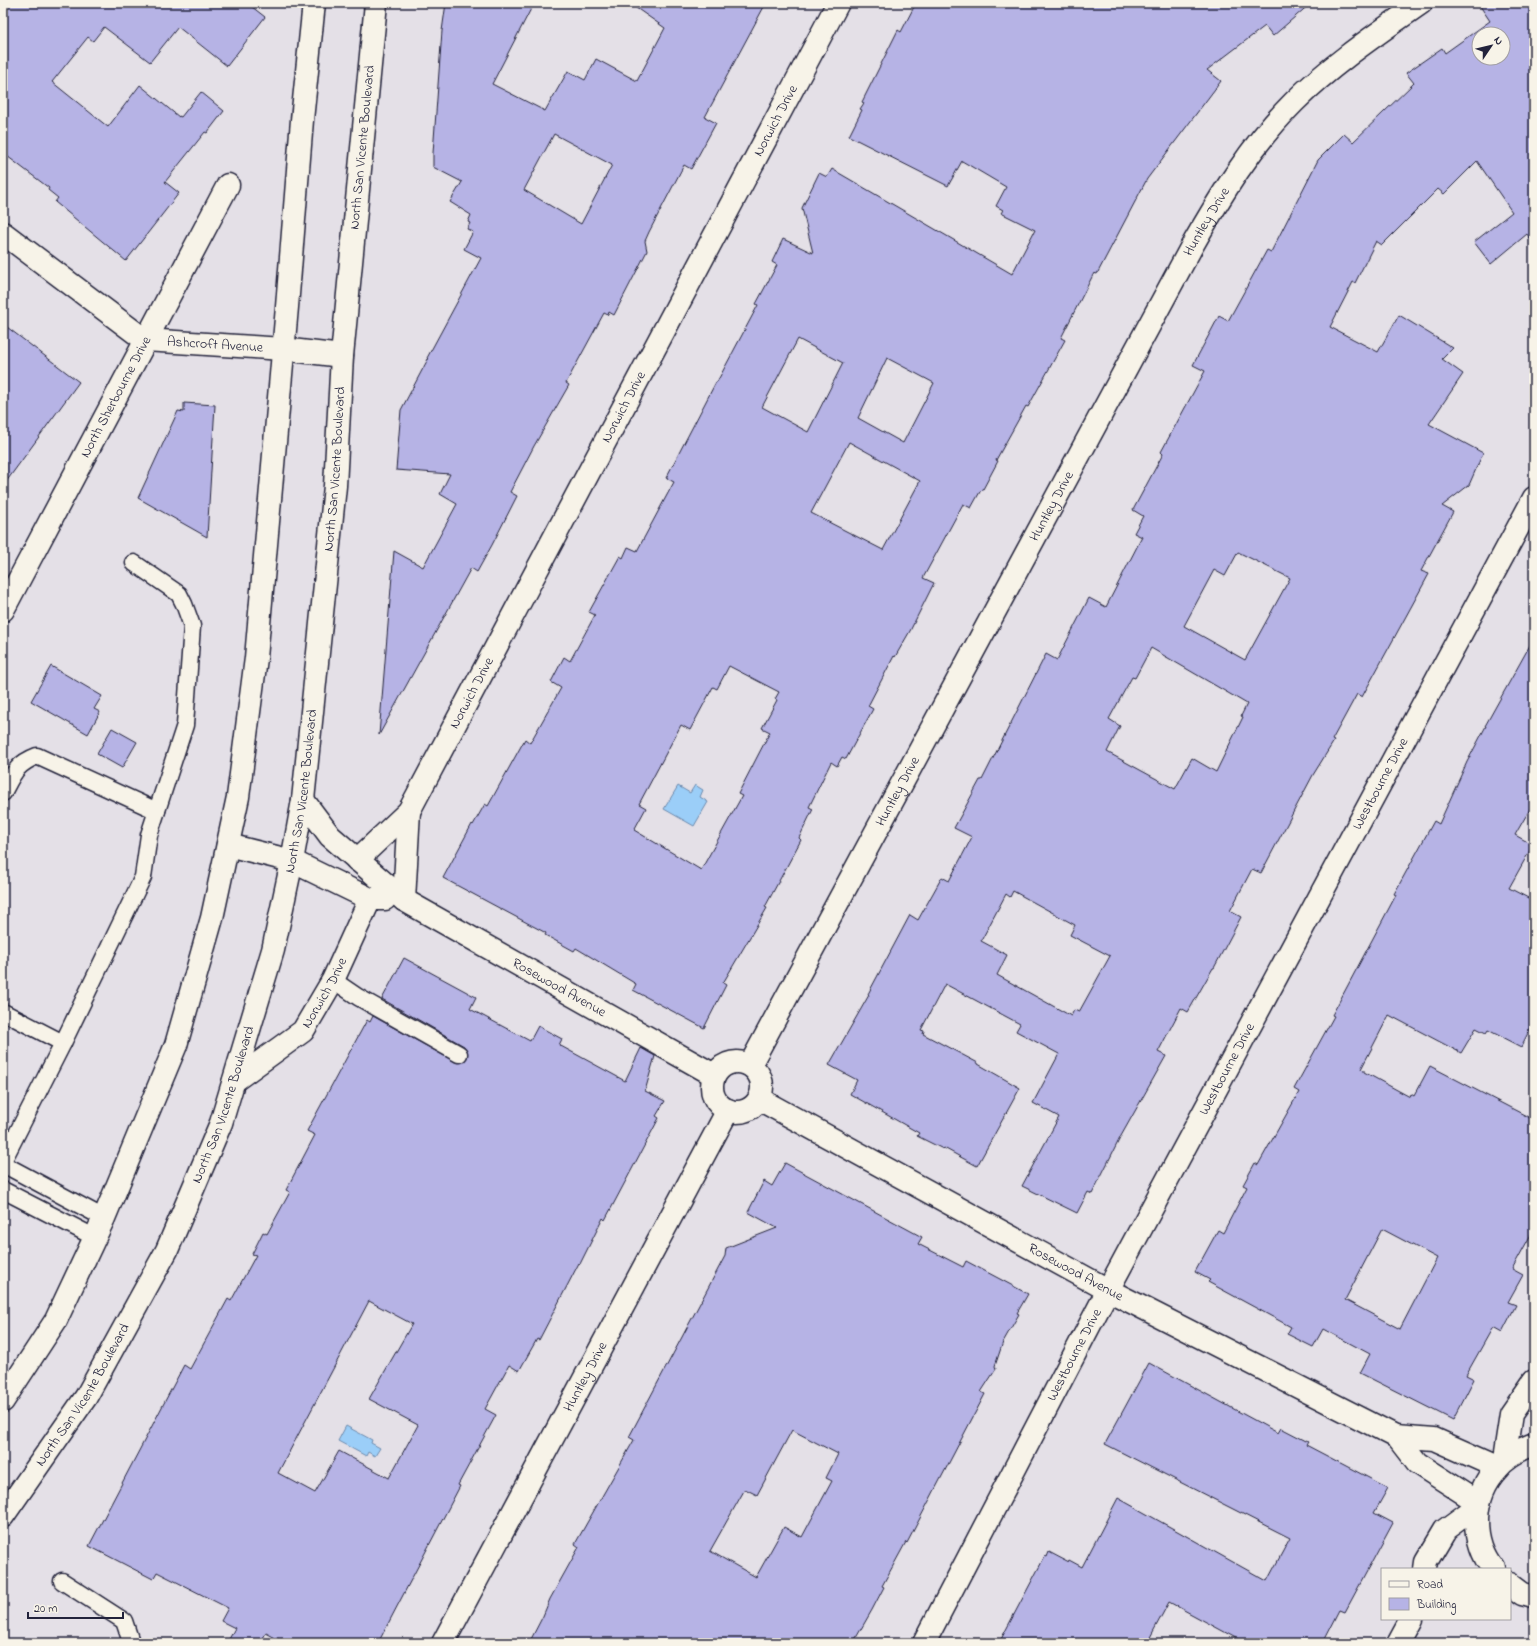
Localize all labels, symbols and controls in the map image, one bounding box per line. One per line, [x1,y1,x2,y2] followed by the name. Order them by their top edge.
[1471,26,1511,66] north arrow
[1490,33,1507,48] text: N
[344,64,380,231] street label: North San Vicente Boulevard
[748,81,804,160] street label: Norwich Drive
[1178,182,1235,260] street label: Huntley Drive
[166,331,265,358] street label: Ashcroft Avenue
[75,332,157,462] street label: North Sherbourne Drive
[596,367,652,446] street label: Norwich Drive
[318,386,351,552] street label: North San Vicente Boulevard
[1024,467,1079,545] street label: Huntley Drive
[444,653,500,733] street label: Norwich Drive
[279,708,323,875] street label: North San Vicente Boulevard
[1347,733,1414,834] street label: Westbourne Drive
[870,752,926,830] street label: Huntley Drive
[296,953,353,1032] street label: Norwich Drive
[508,953,611,1023] street label: Rosewood Avenue
[1193,1019,1261,1119] street label: Westbourne Drive
[186,1023,260,1186] street label: North San Vicente Boulevard
[1024,1238,1127,1307] street label: Rosewood Avenue
[1041,1304,1107,1405] street label: Westbourne Drive
[30,1320,135,1471] street label: North San Vicente Boulevard
[558,1337,613,1416] street label: Huntley Drive
[1381,1568,1511,1620] legend
[1417,1576,1443,1594] text: Road
[28,1594,123,1620] scale bar
[1416,1596,1456,1615] text: Building
[34,1600,57,1618] text: 20 m

